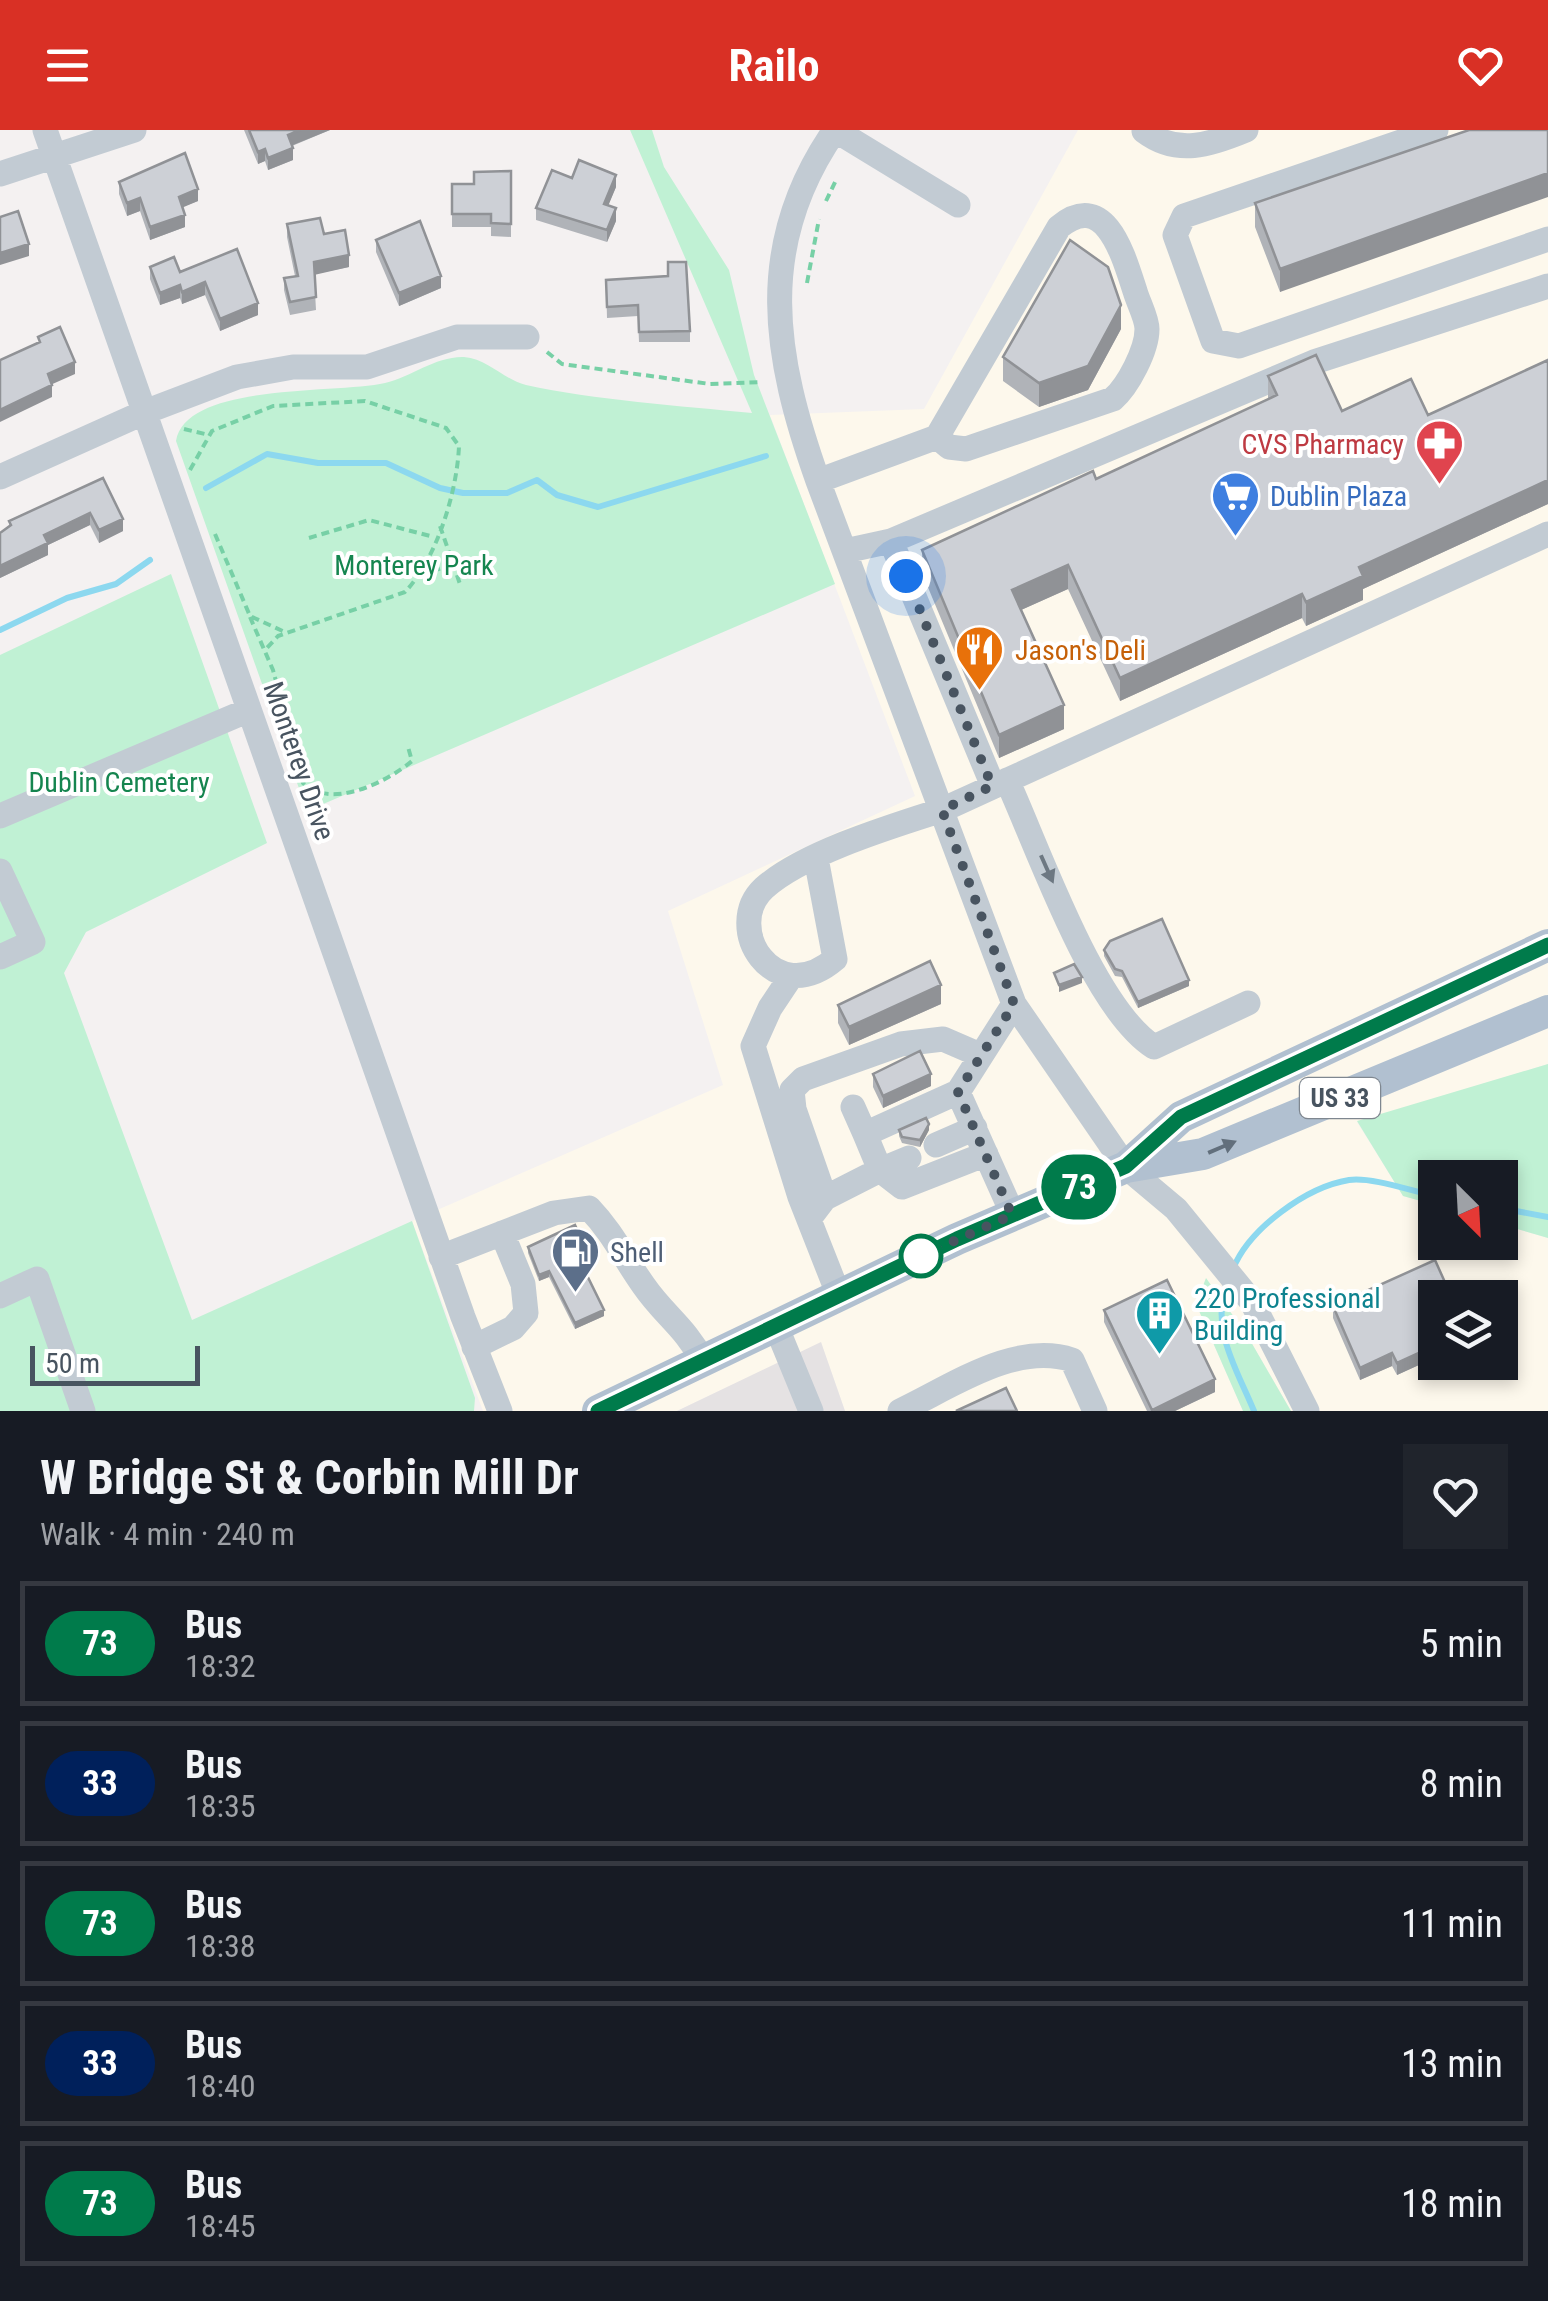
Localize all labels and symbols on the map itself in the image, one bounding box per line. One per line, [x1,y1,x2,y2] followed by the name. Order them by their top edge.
[1413,418,1465,486] pharmacy icon: CVS Pharmacy
[1241,428,1404,461] place label: CVS Pharmacy
[1209,470,1261,538] supermarket icon: Dublin Plaza
[1270,480,1407,513] place label: Dublin Plaza
[334,549,494,582] park label: Monterey Park
[881,551,931,601] your location
[954,624,1006,692] restaurant icon: Jason's Deli
[1015,634,1146,667] place label: Jason's Deli
[256,677,342,845] street label: Monterey Drive
[28,766,210,799] park label: Dublin Cemetery
[1039,855,1056,884] one-way arrow
[1300,1078,1380,1118] road number: US 33
[1207,1138,1237,1154] one-way arrow
[1034,1154,1124,1220] line badge: 73
[1418,1160,1518,1260] north arrow
[549,1226,601,1294] fuel station icon: Shell
[900,1235,942,1277] unlabelled marker
[610,1236,664,1269] place label: Shell
[1194,1282,1381,1347] place label: 220 Professional Building
[1133,1288,1185,1356] building icon: 220 Professional Building
[30,1341,200,1386] scale bar

